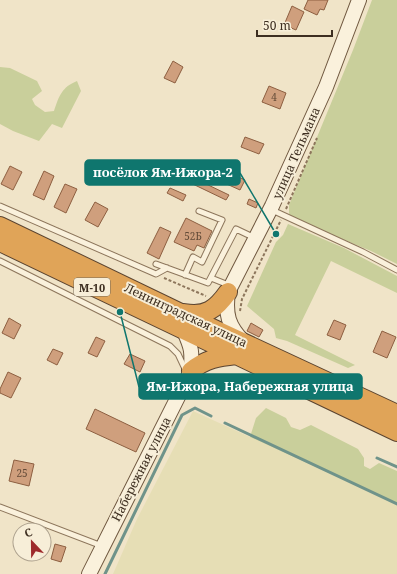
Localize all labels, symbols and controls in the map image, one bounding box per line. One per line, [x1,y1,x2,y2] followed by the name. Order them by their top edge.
[257,12,332,38] scale bar
[263,17,291,34] text: 50 m
[271,90,277,104] house number: 4
[268,104,324,202] street label: улица Тельмана
[85,160,240,185] callout: посёлок Ям-Ижора-2
[93,163,233,181] text: посёлок Ям-Ижора-2
[184,229,202,243] house number: 52Б
[74,278,110,296] road number: М-10
[122,279,250,351] street label: Ленинградская улица
[139,374,362,399] callout: Ям-Ижора, Набережная улица
[145,377,354,395] text: Ям-Ижора, Набережная улица
[107,414,175,524] street label: Набережная улица
[16,466,28,480] house number: 25
[12,522,52,562] north arrow
[22,524,34,541] text: С

